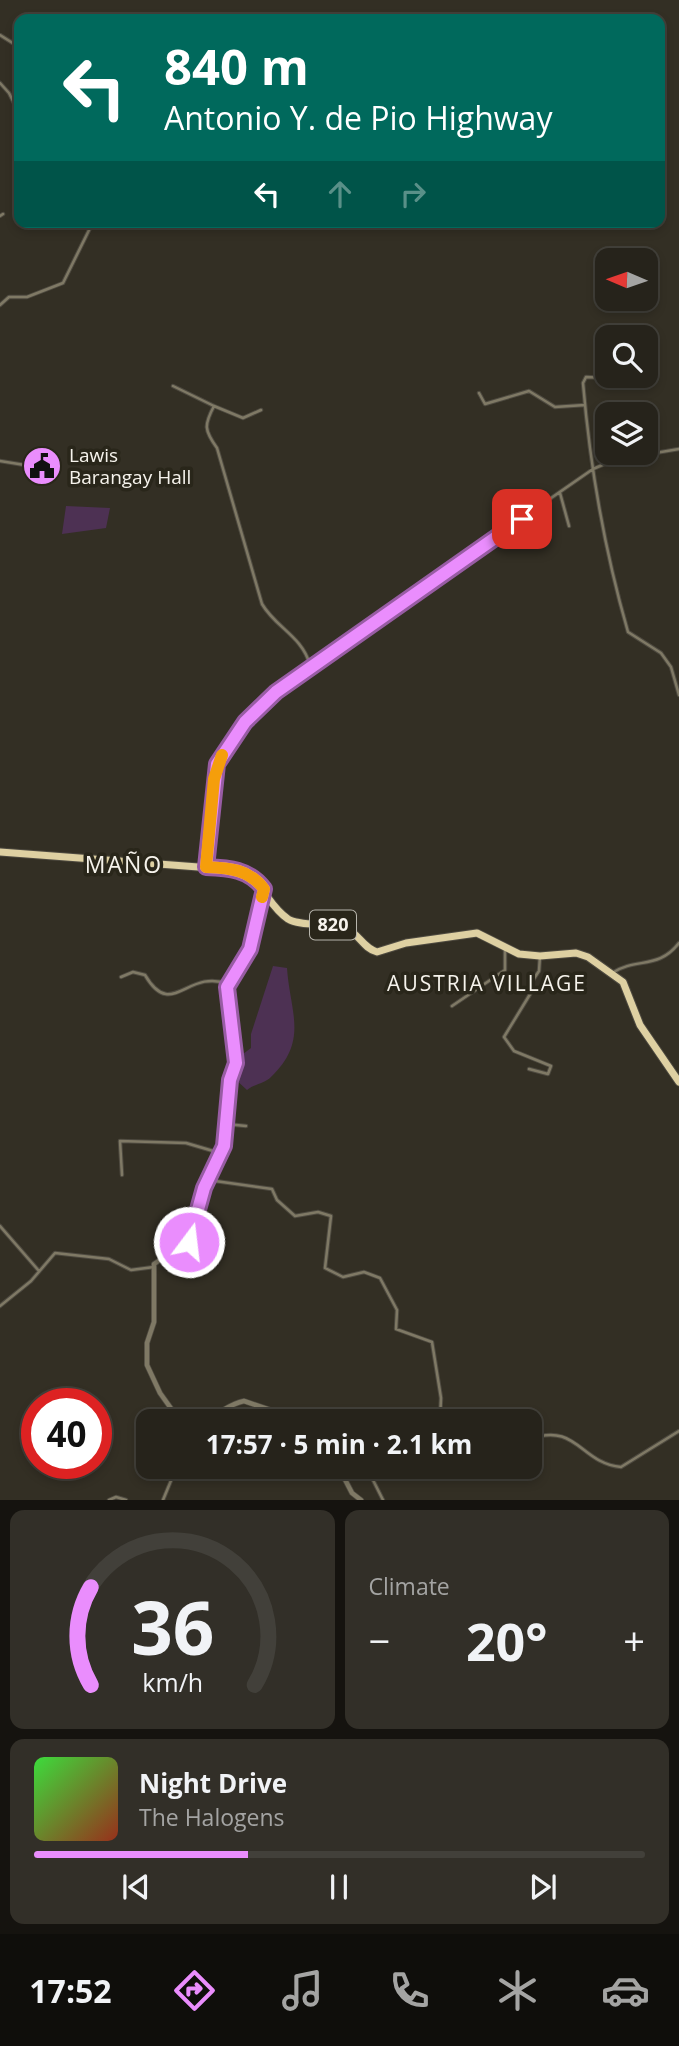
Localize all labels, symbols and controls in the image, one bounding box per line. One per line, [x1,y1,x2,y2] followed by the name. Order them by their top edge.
[164,33,309,99] text: 840 m
[49,42,140,133] icon: left
[164,96,552,139] text: Antonio Y. de Pio Highway
[248,175,286,213] icon: left
[321,175,359,213] icon: ahead
[394,175,432,213] icon: right
[595,248,658,312] north arrow
[595,248,658,465] map controls
[595,325,658,388] button: search
[595,402,658,465] button: layers
[69,442,191,490] place label: Lawis Barangay Hall
[21,445,63,487] public building icon: Lawis Barangay Hall
[492,489,552,549] pin
[503,500,541,538] icon: arrive
[85,848,163,880] district label: MAÑO
[310,910,356,940] road number: 820
[387,969,587,997] district label: AUSTRIA VILLAGE
[152,1205,226,1279] position arrow
[21,1388,112,1479] speed limit sign: 40
[206,1426,472,1462] text: 17:57 · 5 min · 2.1 km
[369,1570,450,1602] text: Climate
[131,1578,214,1677] text: 36
[466,1605,548,1676] text: 20°
[369,1614,390,1666] text: −
[623,1614,645,1666] text: +
[142,1665,203,1699] text: km/h
[139,1765,287,1801] text: Night Drive
[139,1801,285,1833] text: The Halogens
[117,1868,155,1906] icon: previous
[320,1868,358,1906] icon: pause
[524,1868,562,1906] icon: next
[170,1966,219,2015] icon: directions
[278,1966,327,2015] icon: music
[385,1966,434,2015] icon: phone
[493,1966,542,2015] icon: climate
[601,1966,650,2015] icon: car
[29,1969,112,2012] text: 17:52

